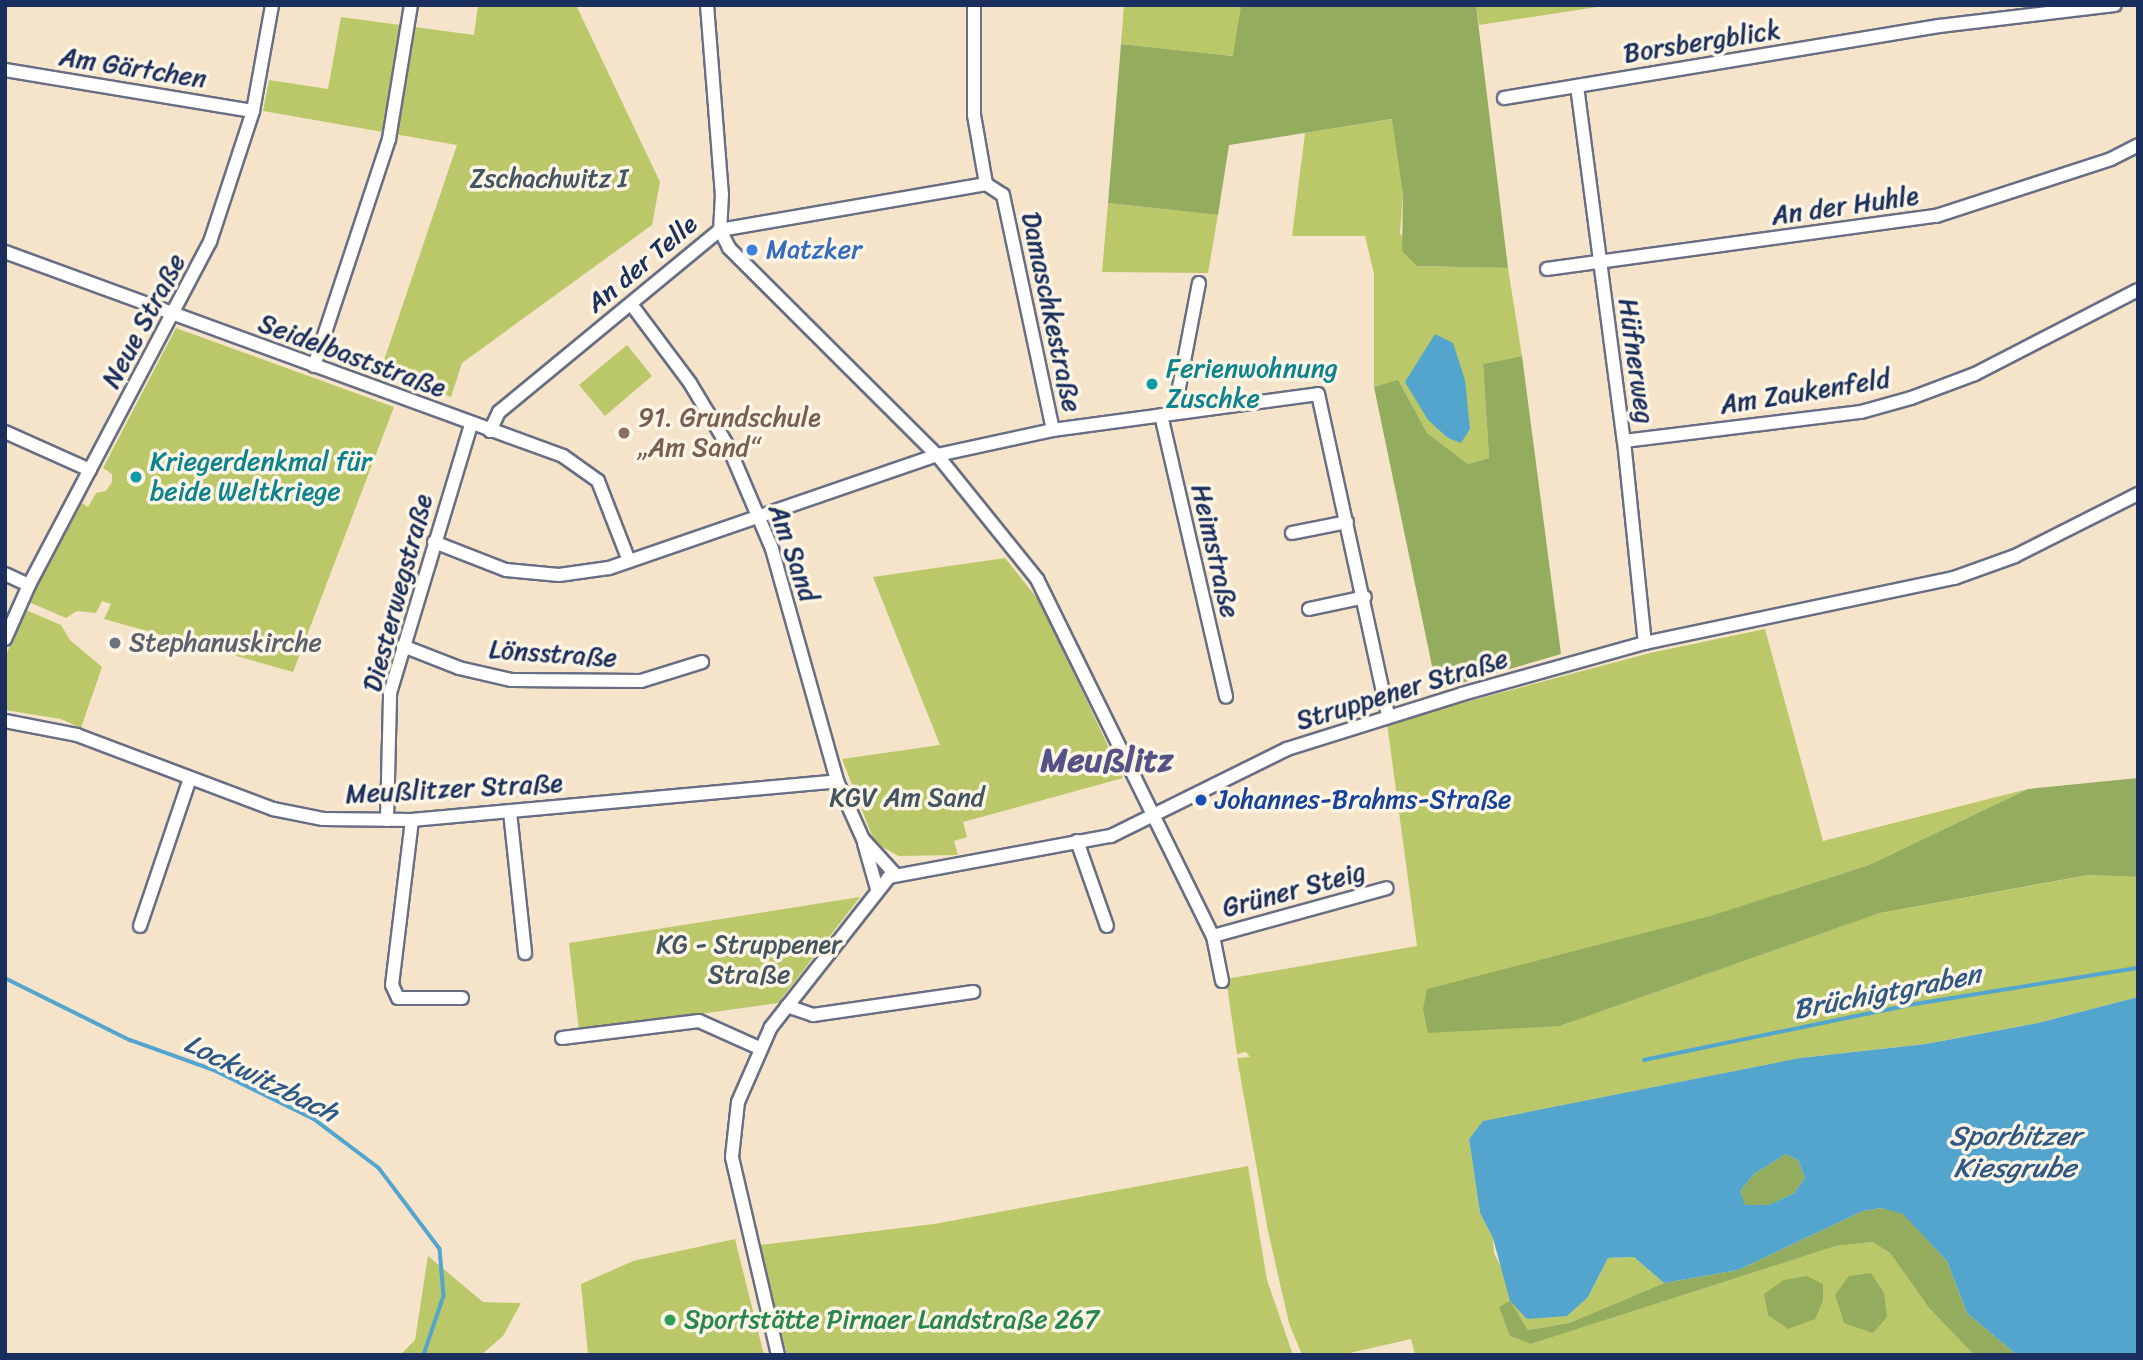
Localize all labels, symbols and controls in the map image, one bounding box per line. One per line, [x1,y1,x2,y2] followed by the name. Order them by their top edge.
[1621,14,1783,70] street label: Borsbergblick
[57,41,209,95] street label: Am Gärtchen
[470,163,628,195] park label: Zschachwitz I
[1769,180,1921,232] street label: An der Huhle
[580,208,704,320] street label: An der Telle
[1015,209,1087,415] street label: Damaschkestraße
[766,234,862,266] place label: Matzker
[744,242,760,258] marker: Matzker
[96,249,192,393] street label: Neue Straße
[1612,296,1660,426] street label: Hüfnerweg
[254,308,450,404] street label: Seidelbaststraße
[1166,353,1338,414] place label: Ferienwohnung Zuschke
[1718,363,1892,421] street label: Am Zaukenfeld
[1144,376,1160,392] marker: Ferienwohnung Zuschke
[638,402,821,464] place label: 91. Grundschule „Am Sand“
[616,425,632,441] marker: 91. Grundschule „Am Sand“
[150,446,372,508] place label: Kriegerdenkmal für beide Weltkriege
[128,469,144,485] marker: Kriegerdenkmal für beide Weltkriege
[1184,481,1246,621] street label: Heimstraße
[357,491,439,695] street label: Diesterwegstraße
[762,500,824,606] street label: Am Sand
[129,627,322,659] place label: Stephanuskirche
[488,634,618,674] street label: Lönsstraße
[107,635,123,651] marker: Stephanuskirche
[1292,643,1512,737] street label: Struppener Straße
[1041,741,1173,781] district label: Meußlitz
[344,768,564,810] street label: Meußlitzer Straße
[829,782,985,814] park label: KGV Am Sand
[1215,784,1511,816] place label: Johannes-Brahms-Straße
[1193,792,1209,808] marker: Johannes-Brahms-Straße
[1219,856,1369,924] street label: Grüner Steig
[655,929,843,990] park label: KG - Struppener Straße
[1790,957,1984,1027] water label: Brüchigtgraben
[179,1026,343,1130] water label: Lockwitzbach
[1949,1119,2081,1185] water label: Sporbitzer Kiesgrube
[684,1304,1097,1336] place label: Sportstätte Pirnaer Landstraße 267
[662,1312,678,1328] marker: Sportstätte Pirnaer Landstraße 267

